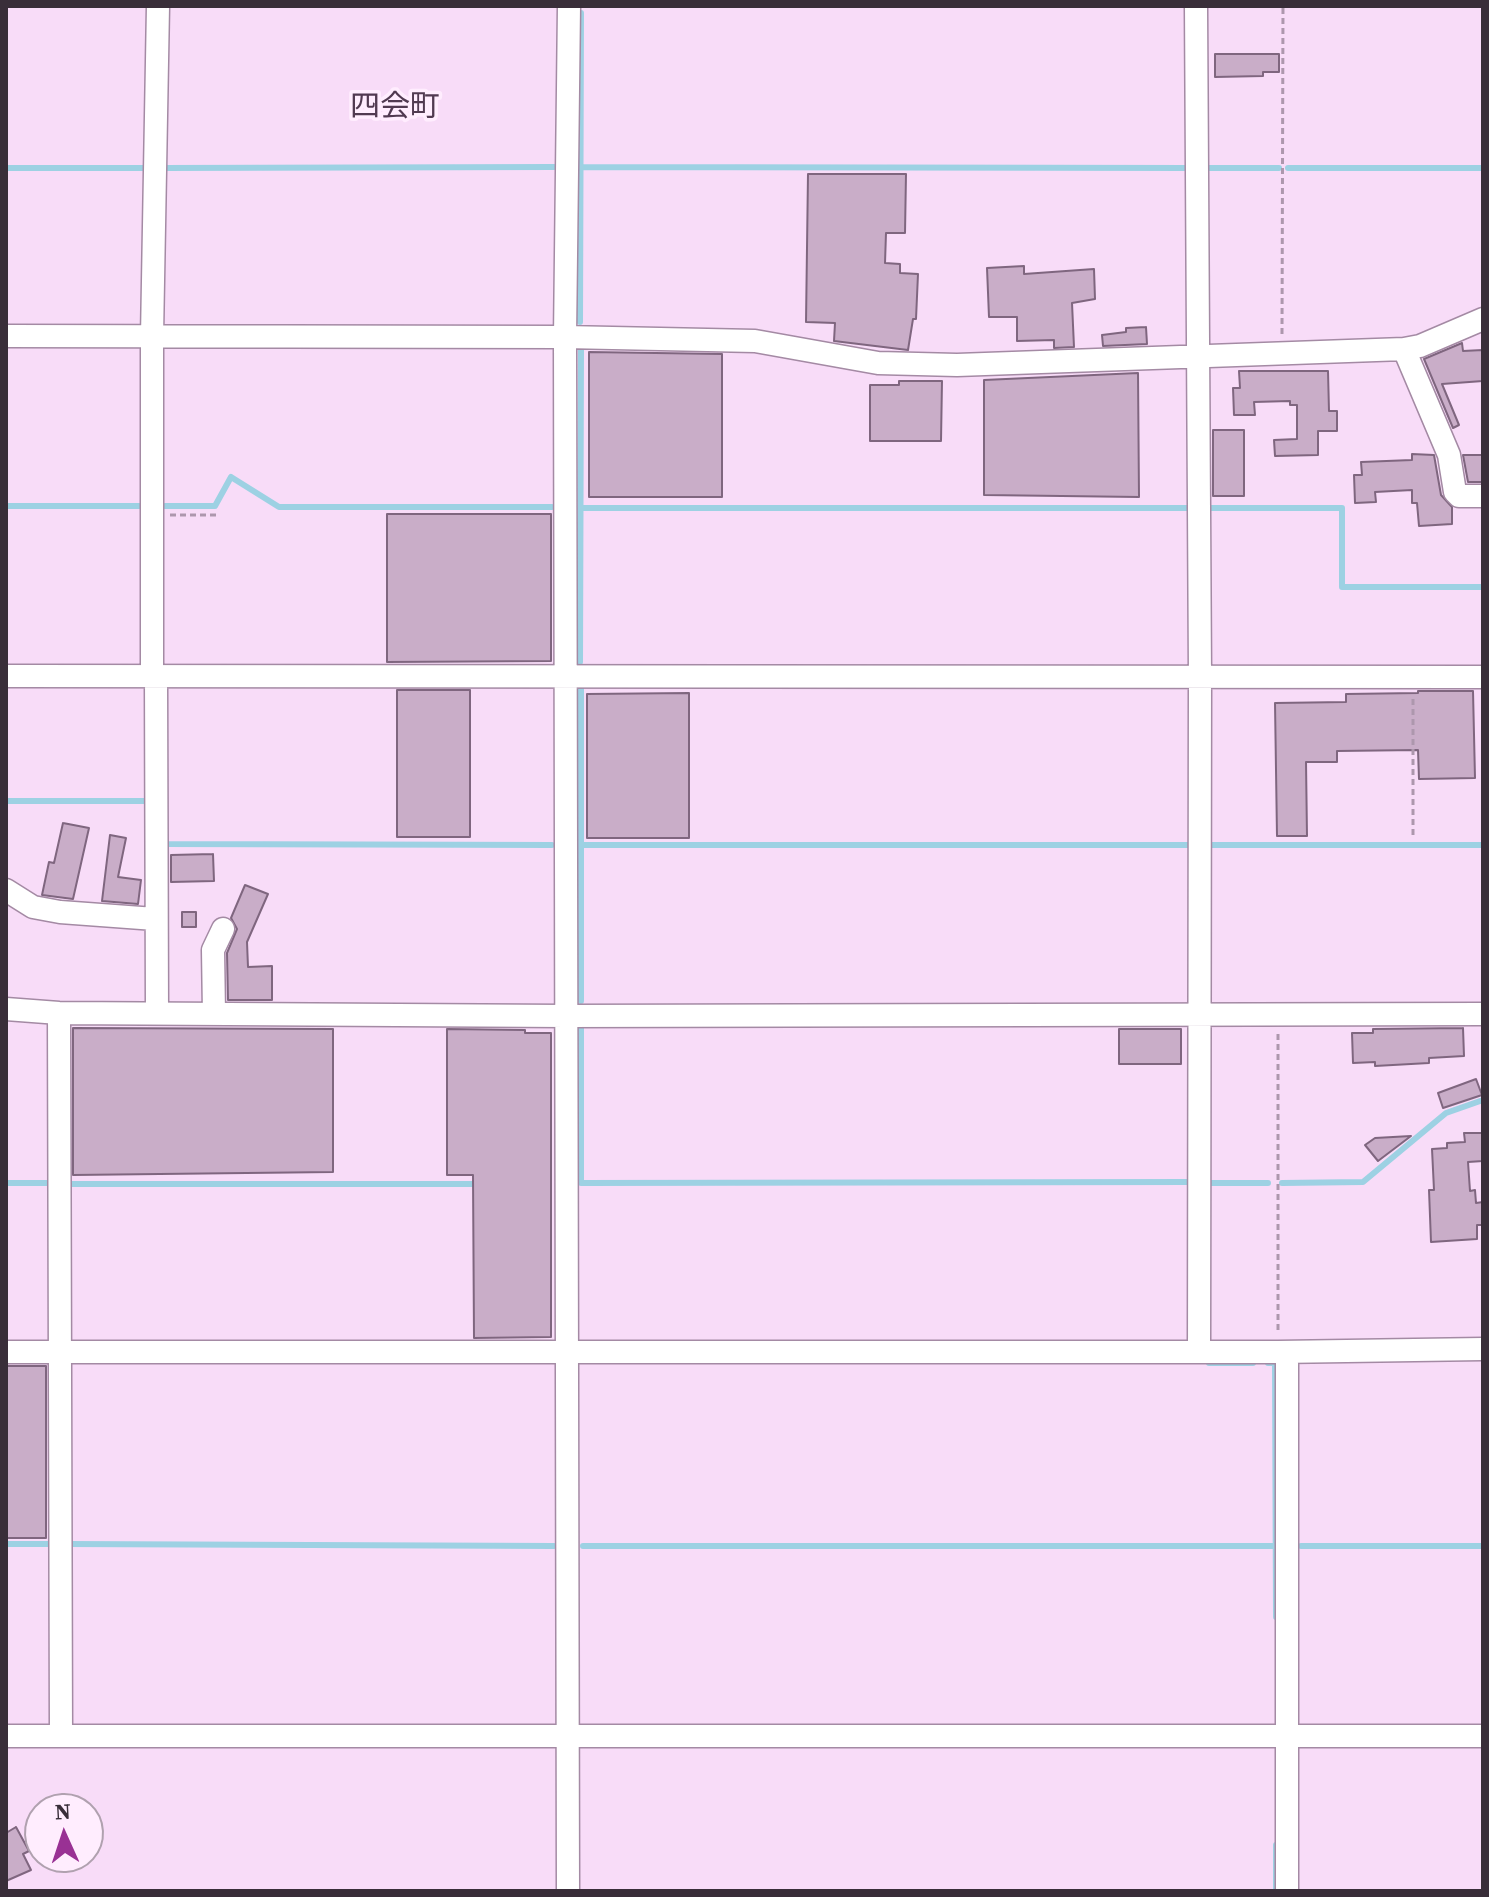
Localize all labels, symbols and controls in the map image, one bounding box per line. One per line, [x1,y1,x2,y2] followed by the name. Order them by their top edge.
[350,90,440,126] district label: 四会町
[24,1793,104,1873] north arrow
[54,1796,72,1826] text: N

